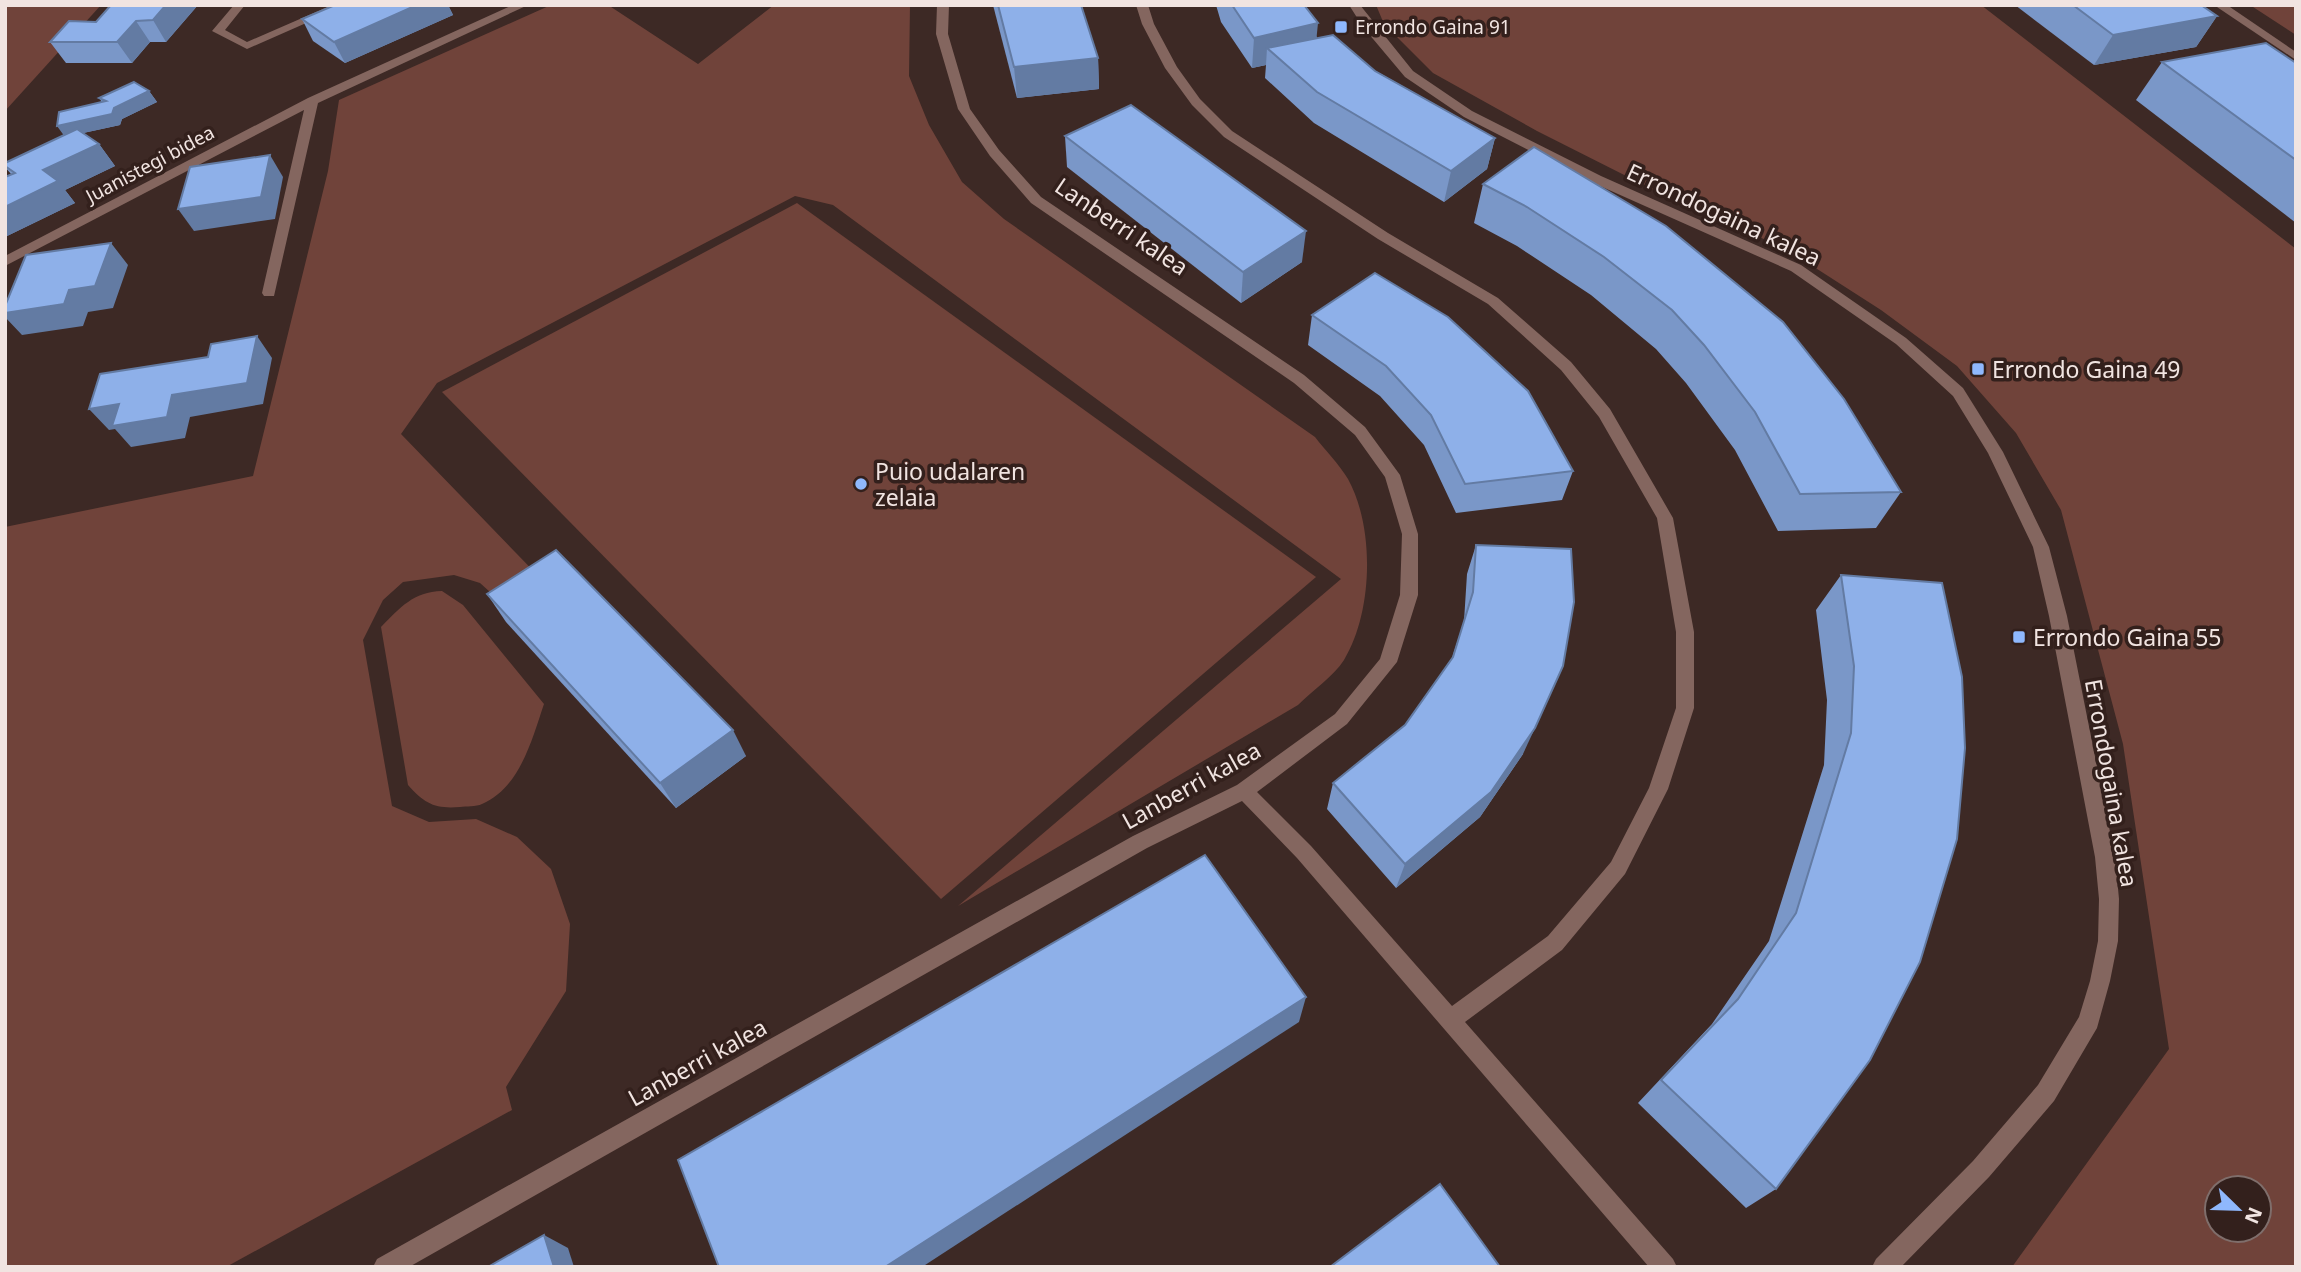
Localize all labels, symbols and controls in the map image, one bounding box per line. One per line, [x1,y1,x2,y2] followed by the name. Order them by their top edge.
[1355,14,1511,40] place label: Errondo Gaina 91
[1333,19,1349,35] marker: Errondo Gaina 91
[79,119,219,210] street label: Juanistegi bidea
[1622,155,1826,273] street label: Errondogaina kalea
[1049,170,1195,282] street label: Lanberri kalea
[1992,353,2181,385] place label: Errondo Gaina 49
[1970,361,1986,377] marker: Errondo Gaina 49
[875,455,1025,513] place label: Puio udalaren zelaia
[853,476,869,492] marker: Puio udalaren zelaia
[2033,621,2222,653] place label: Errondo Gaina 55
[2011,629,2027,645] marker: Errondo Gaina 55
[2078,677,2146,889] street label: Errondogaina kalea
[1116,734,1266,836] street label: Lanberri kalea
[622,1011,772,1113] street label: Lanberri kalea
[2203,1174,2273,1244] north arrow
[2239,1203,2269,1228] text: N

